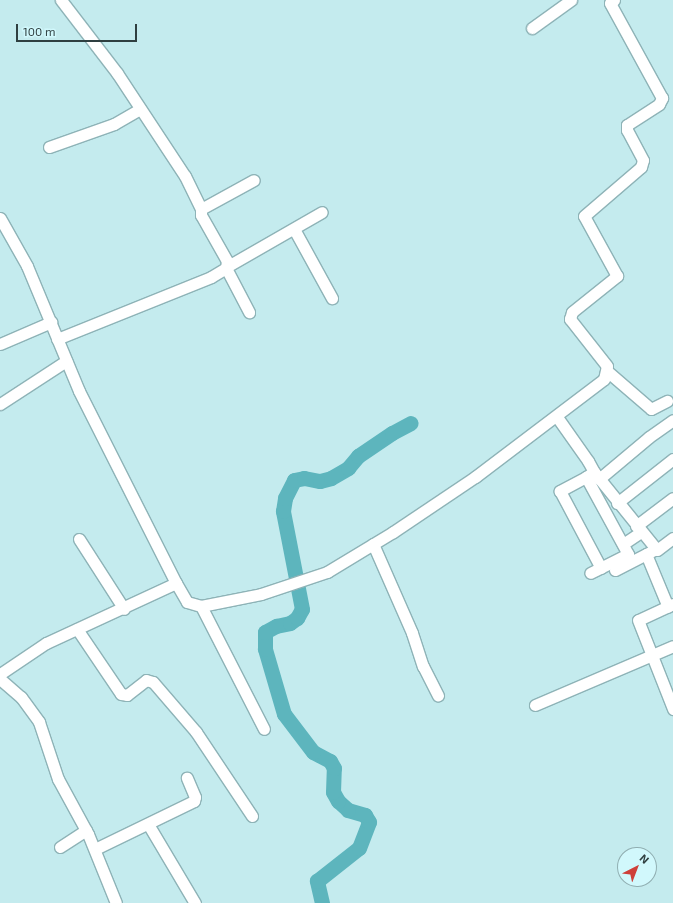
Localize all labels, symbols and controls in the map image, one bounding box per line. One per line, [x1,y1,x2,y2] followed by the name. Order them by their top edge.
[18,16,139,42] scale bar
[23,24,55,38] text: 100 m
[617,847,657,887] north arrow
[637,851,652,866] text: N

